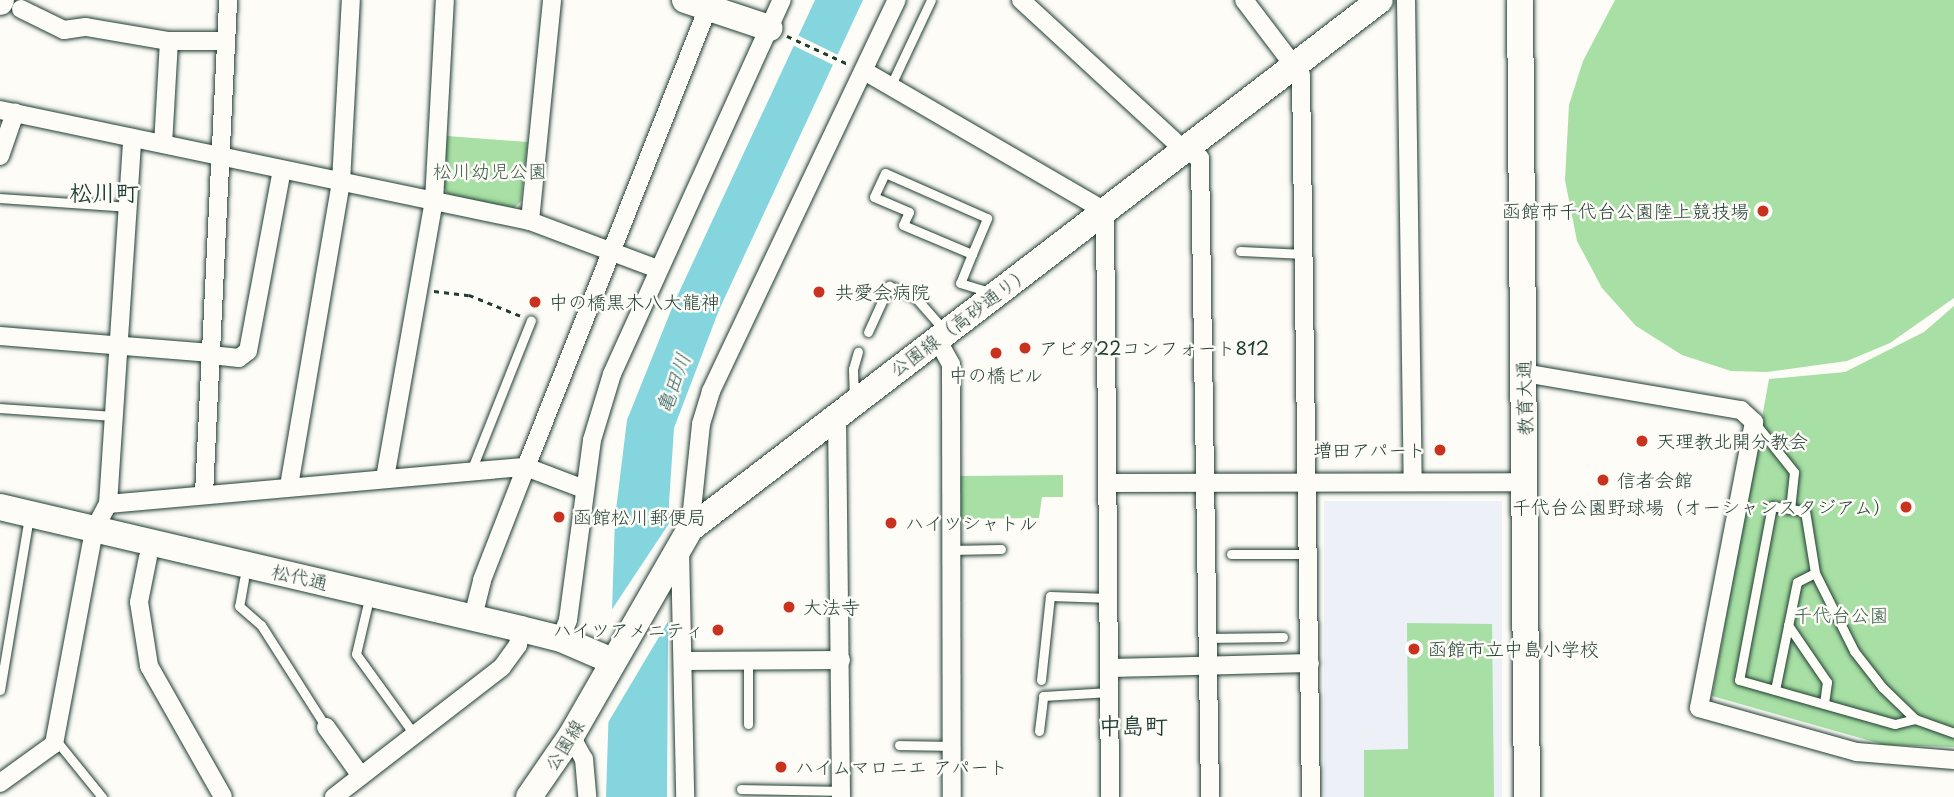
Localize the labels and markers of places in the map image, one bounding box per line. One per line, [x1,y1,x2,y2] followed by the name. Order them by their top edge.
[1502,200,1749,222] place label: 函館市千代台公園陸上競技場
[1755,203,1771,219] marker: 函館市千代台公園陸上競技場
[835,281,930,303] place label: 共愛会病院
[809,282,829,302] marker: 共愛会病院
[549,291,720,313] place label: 中の橋黒木八大龍神
[527,294,543,310] marker: 中の橋黒木八大龍神
[1039,337,1269,359] place label: アビタ22コンフォート812
[1017,340,1033,356] marker: アビタ22コンフォート812
[988,345,1004,361] marker: 中の橋ビル
[949,364,1043,386] place label: 中の橋ビル
[1656,430,1808,452] place label: 天理教北開分教会
[1634,433,1650,449] marker: 天理教北開分教会
[1312,439,1426,461] place label: 増田アパート
[1432,442,1448,458] marker: 増田アパート
[1617,469,1693,491] place label: 信者会館
[1595,472,1611,488] marker: 信者会館
[1512,496,1892,518] place label: 千代台公園野球場（オーシャンスタジアム）
[1898,499,1914,515] marker: 千代台公園野球場（オーシャンスタジアム）
[573,506,706,528] place label: 函館松川郵便局
[551,509,567,525] marker: 函館松川郵便局
[905,512,1038,534] place label: ハイツシャトル
[883,515,899,531] marker: ハイツシャトル
[803,596,860,618] place label: 大法寺
[781,599,797,615] marker: 大法寺
[552,619,704,641] place label: ハイツアメニティ
[710,622,726,638] marker: ハイツアメニティ
[1428,638,1599,660] place label: 函館市立中島小学校
[1406,641,1422,657] marker: 函館市立中島小学校
[795,756,1010,778] place label: ハイムマロニエ アパート
[773,759,789,775] marker: ハイムマロニエ アパート

